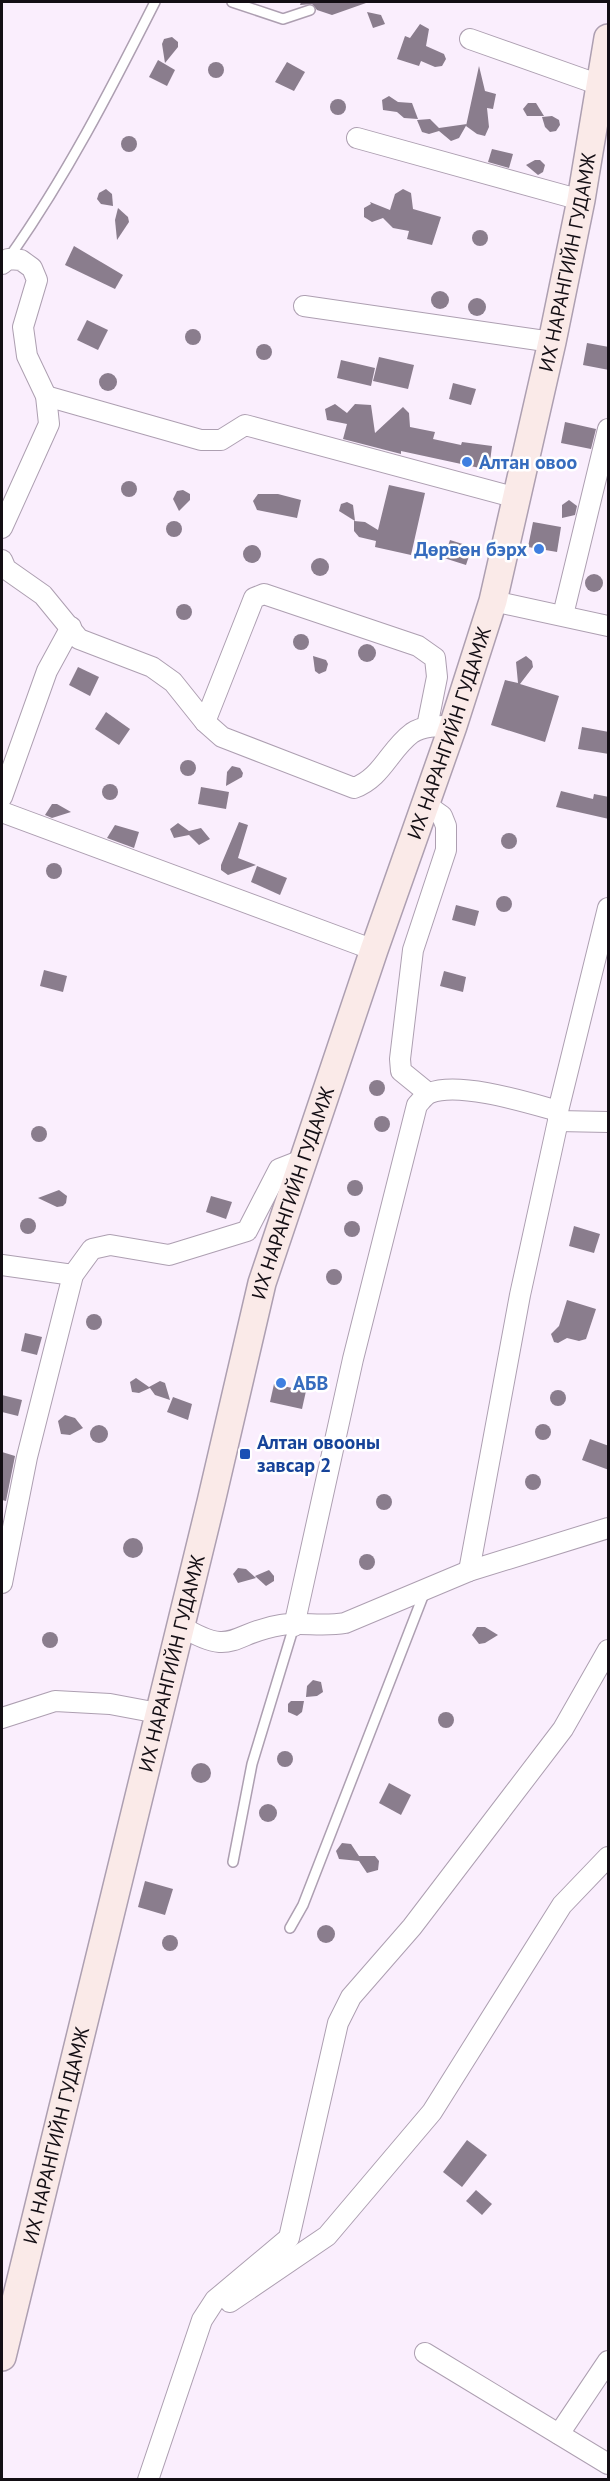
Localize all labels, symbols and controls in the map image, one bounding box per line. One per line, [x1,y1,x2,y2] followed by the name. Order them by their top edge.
[533,150,602,374] street label: ИХ НАРАНГИЙН ГУДАМЖ
[479,449,577,475] place label: Алтан овоо
[460,455,474,469] marker: Алтан овоо
[414,536,527,562] place label: Дөрвөн бэрх
[532,542,546,556] marker: Дөрвөн бэрх
[401,623,497,843] street label: ИХ НАРАНГИЙН ГУДАМЖ
[246,1083,340,1302] street label: ИХ НАРАНГИЙН ГУДАМЖ
[293,1370,329,1396] place label: АБВ
[274,1376,288,1390] marker: АБВ
[257,1429,380,1478] place label: Алтан овооны завсар 2
[238,1447,252,1461] marker: Алтан овооны завсар 2
[132,1551,211,1775] street label: ИХ НАРАНГИЙН ГУДАМЖ
[17,2023,95,2247] street label: ИХ НАРАНГИЙН ГУДАМЖ

